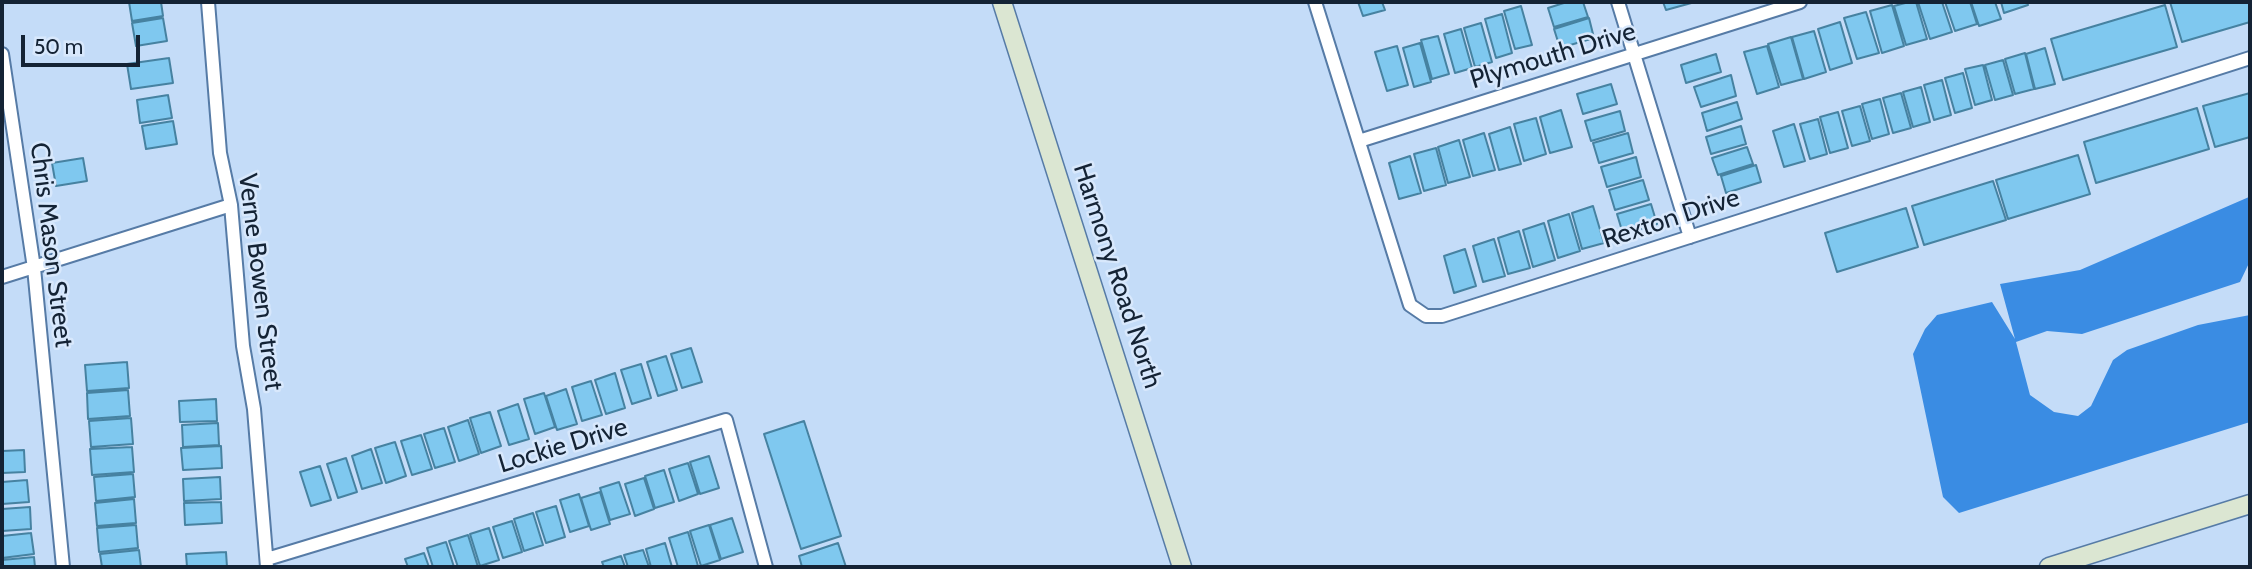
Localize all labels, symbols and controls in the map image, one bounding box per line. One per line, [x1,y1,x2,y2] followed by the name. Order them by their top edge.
[1466,16,1640,96] street label: Plymouth Drive
[24,21,144,65] scale bar
[34,34,83,59] text: 50 m
[23,141,79,349] street label: Chris Mason Street
[1066,160,1168,392] street label: Harmony Road North
[231,172,289,392] street label: Verne Bowen Street
[1598,182,1744,256] street label: Rexton Drive
[495,412,631,480] street label: Lockie Drive

